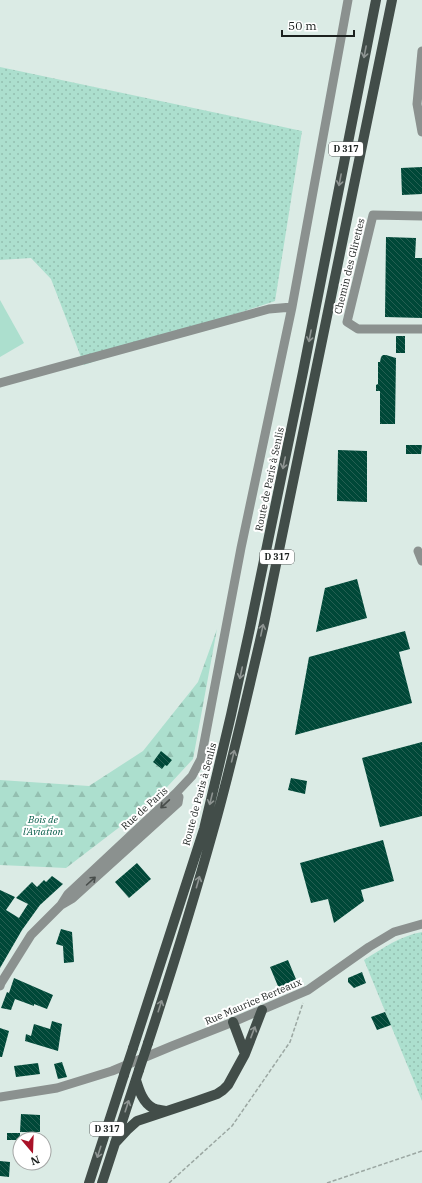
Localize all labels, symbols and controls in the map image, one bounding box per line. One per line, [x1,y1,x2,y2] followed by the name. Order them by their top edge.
[282,12,354,38] scale bar
[288,18,317,33] text: 50 m
[361,45,369,58] one-way arrow
[329,142,363,156] road number: D 317
[336,173,344,186] one-way arrow
[331,217,368,315] street label: Chemin des Glirettes
[305,329,313,342] one-way arrow
[252,426,287,532] street label: Route de Paris à Senlis
[280,456,288,469] one-way arrow
[260,550,294,564] road number: D 317
[259,624,267,637] one-way arrow
[236,666,244,679] one-way arrow
[179,741,220,847] street label: Route de Paris à Senlis
[229,750,237,763] one-way arrow
[118,784,170,833] street label: Rue de Paris
[206,792,214,805] one-way arrow
[160,799,170,808] one-way arrow
[23,813,63,838] park label: Bois de l'Aviation
[195,875,202,888] one-way arrow
[86,877,96,886] one-way arrow
[203,975,304,1028] street label: Rue Maurice Berteaux
[157,1000,164,1013] one-way arrow
[250,1027,258,1039] one-way arrow
[124,1100,131,1113] one-way arrow
[90,1122,124,1136] road number: D 317
[12,1131,52,1171] north arrow
[95,1145,102,1158] one-way arrow
[29,1152,42,1169] text: N

